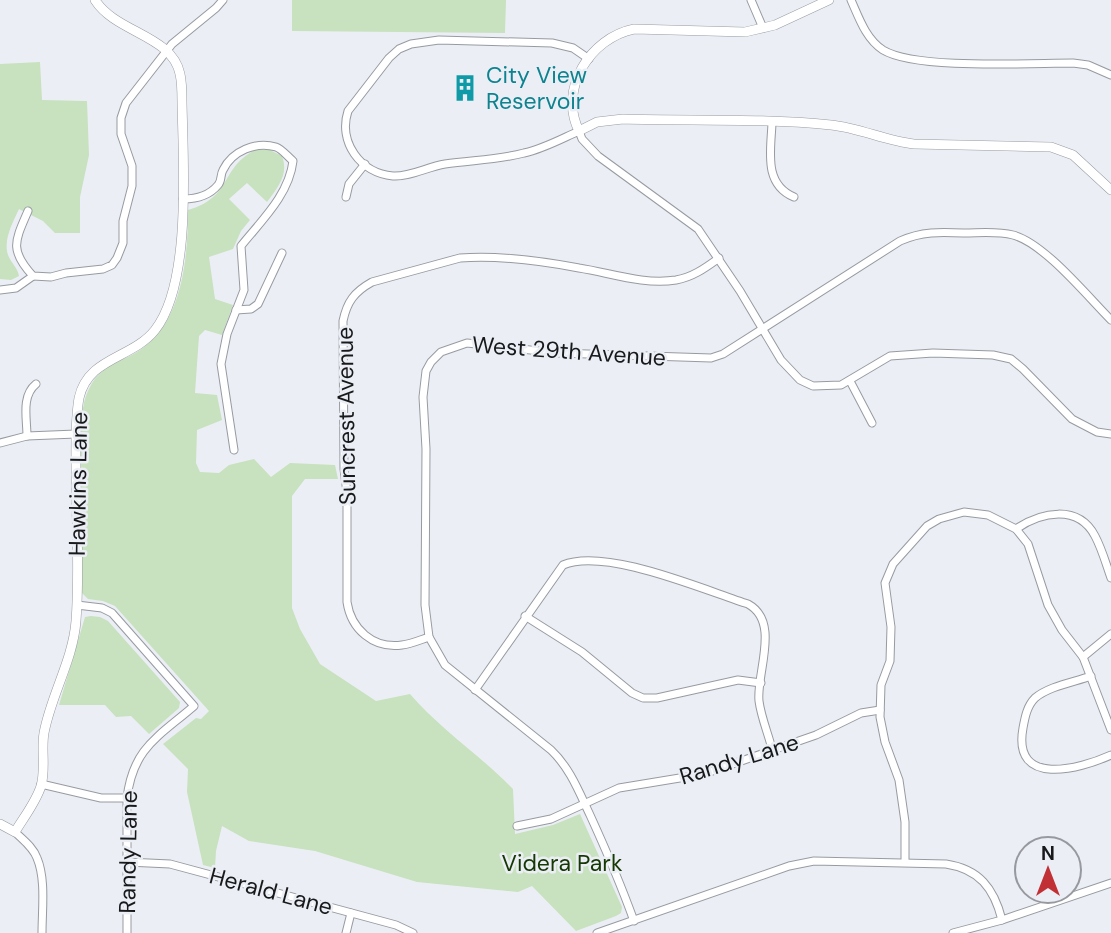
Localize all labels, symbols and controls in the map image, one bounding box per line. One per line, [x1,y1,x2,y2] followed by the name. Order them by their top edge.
[486,60,587,116] place label: City View Reservoir
[450,73,480,103] building icon: City View Reservoir
[329,327,363,505] street label: Suncrest Avenue
[471,329,667,373] street label: West 29th Avenue
[62,412,94,556] street label: Hawkins Lane
[676,727,802,791] street label: Randy Lane
[112,790,144,914] street label: Randy Lane
[1013,835,1083,905] north arrow
[1041,841,1055,866] text: N
[502,848,623,878] park label: Videra Park
[206,860,336,922] street label: Herald Lane

